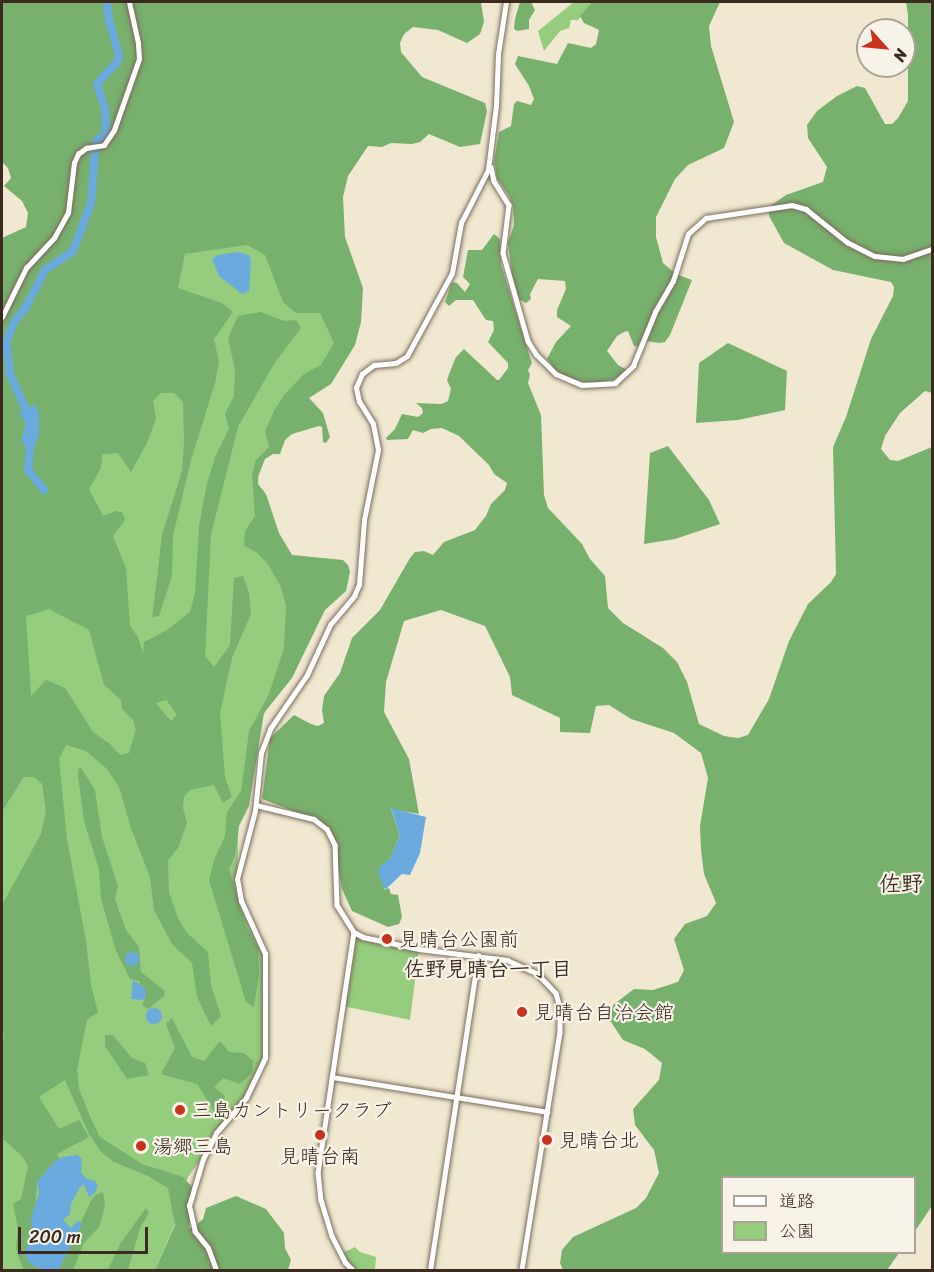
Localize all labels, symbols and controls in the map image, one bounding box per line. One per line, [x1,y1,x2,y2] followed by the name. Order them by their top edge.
[856,18,916,78] north arrow
[885,44,916,67] text: N
[879,871,923,897] district label: 佐野
[399,927,519,951] place label: 見晴台公園前
[380,932,394,946] marker: 見晴台公園前
[404,956,572,982] district label: 佐野見晴台一丁目
[534,1000,674,1024] place label: 見晴台自治会館
[515,1005,529,1019] marker: 見晴台自治会館
[192,1098,392,1122] place label: 三島カントリークラブ
[173,1103,187,1117] marker: 三島カントリークラブ
[313,1128,327,1142] marker: 見晴台南
[559,1128,639,1152] place label: 見晴台北
[540,1133,554,1147] marker: 見晴台北
[153,1134,233,1158] place label: 湯郷三島
[134,1139,148,1153] marker: 湯郷三島
[280,1144,360,1168] place label: 見晴台南
[721,1176,916,1254] legend
[779,1185,815,1217] text: 道路
[21,1215,152,1253] scale bar
[779,1215,815,1247] text: 公園
[29,1221,81,1253] text: 200 m

